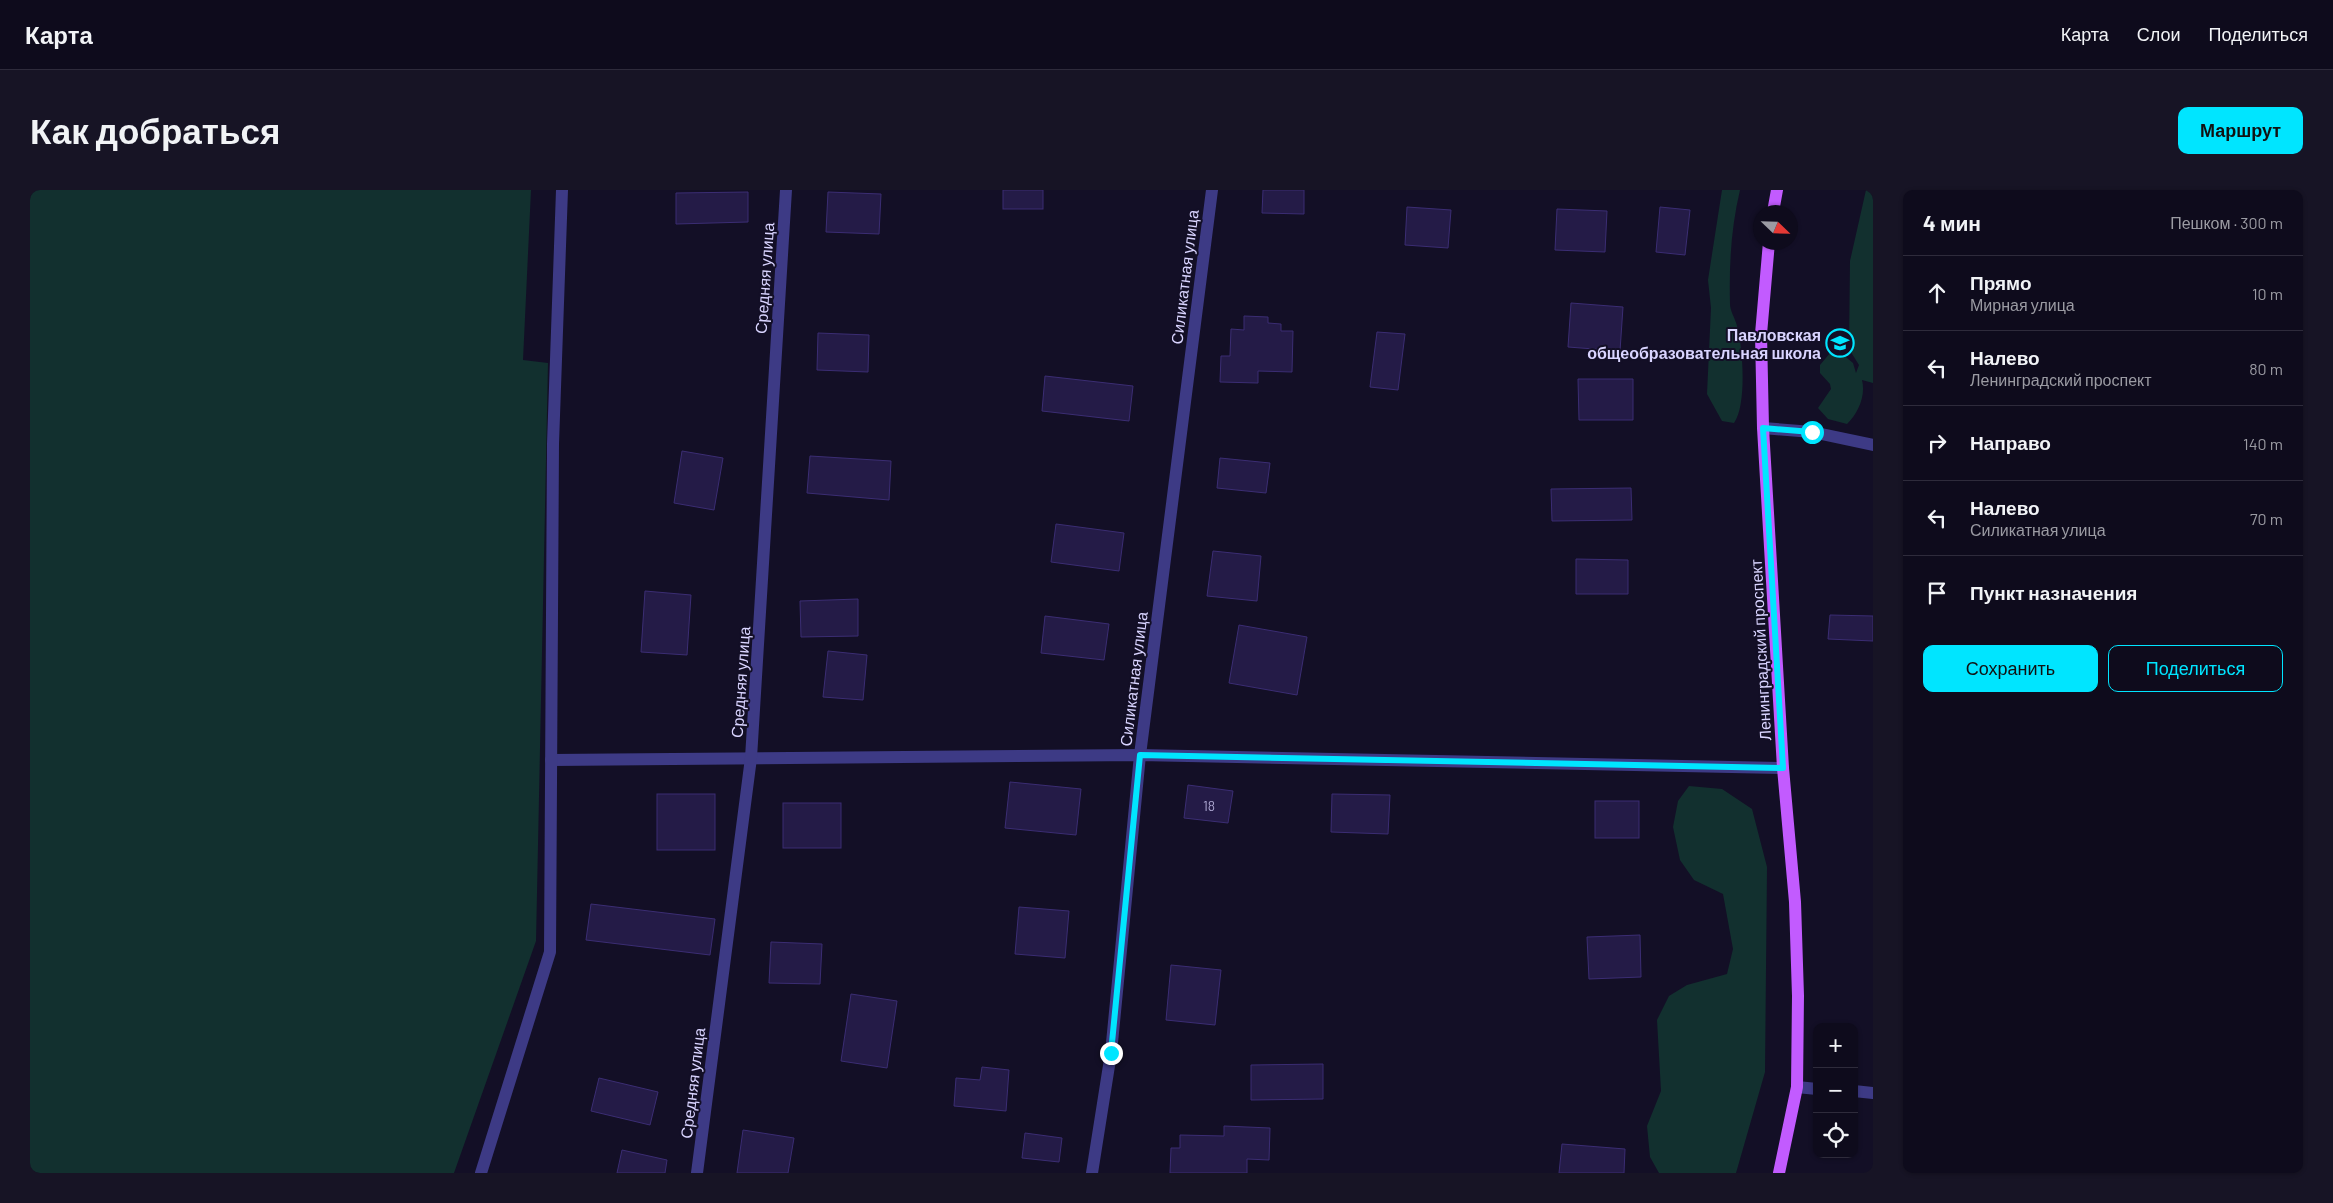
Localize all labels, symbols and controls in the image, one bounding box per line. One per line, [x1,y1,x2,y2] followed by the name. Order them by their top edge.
[25,20,93,49] text: Карта
[2061,23,2109,45] text: Карта
[2137,23,2181,45] text: Слои
[2209,23,2308,45] text: Поделиться
[2178,107,2303,154] button: Маршрут
[30,109,280,151] text: Как добраться
[1753,205,1798,250] north arrow
[1166,208,1202,345] street label: Силикатная улица
[1923,210,1981,235] text: 4 мин
[2170,213,2283,232] text: Пешком · 300 m
[751,222,777,334] street label: Средняя улица
[1970,271,2032,294] text: Прямо
[1923,279,1951,307] icon: ahead
[2252,284,2283,303] text: 10 m
[1970,295,2075,314] text: Мирная улица
[1587,325,1821,362] place label: Павловская общеобразовательная школа
[1825,328,1855,358] school or university icon: Павловская общеобразовательная школа
[1970,346,2040,369] text: Налево
[1923,354,1951,382] icon: left
[2249,359,2283,378] text: 80 m
[1970,370,2152,389] text: Ленинградский проспект
[1801,421,1824,444] route start
[1923,429,1951,457] icon: right
[1970,431,2051,454] text: Направо
[2243,434,2283,453] text: 140 m
[1970,496,2040,519] text: Налево
[1923,504,1951,532] icon: left
[2250,509,2283,528] text: 70 m
[1970,520,2106,539] text: Силикатная улица
[1746,558,1774,741] street label: Ленинградский проспект
[1923,579,1951,607] icon: arrive
[1970,581,2137,604] text: Пункт назначения
[1115,610,1151,747] street label: Силикатная улица
[727,626,753,738] street label: Средняя улица
[1923,645,2098,692] button: Сохранить
[2108,645,2283,692] button: Поделиться
[1203,797,1215,814] house number: 18
[1813,1023,1858,1158] map controls
[1813,1023,1858,1068] button: +
[676,1026,708,1140] street label: Средняя улица
[1100,1042,1123,1065] route end
[1813,1068,1858,1113] button: −
[1813,1113,1858,1158] button: locate

